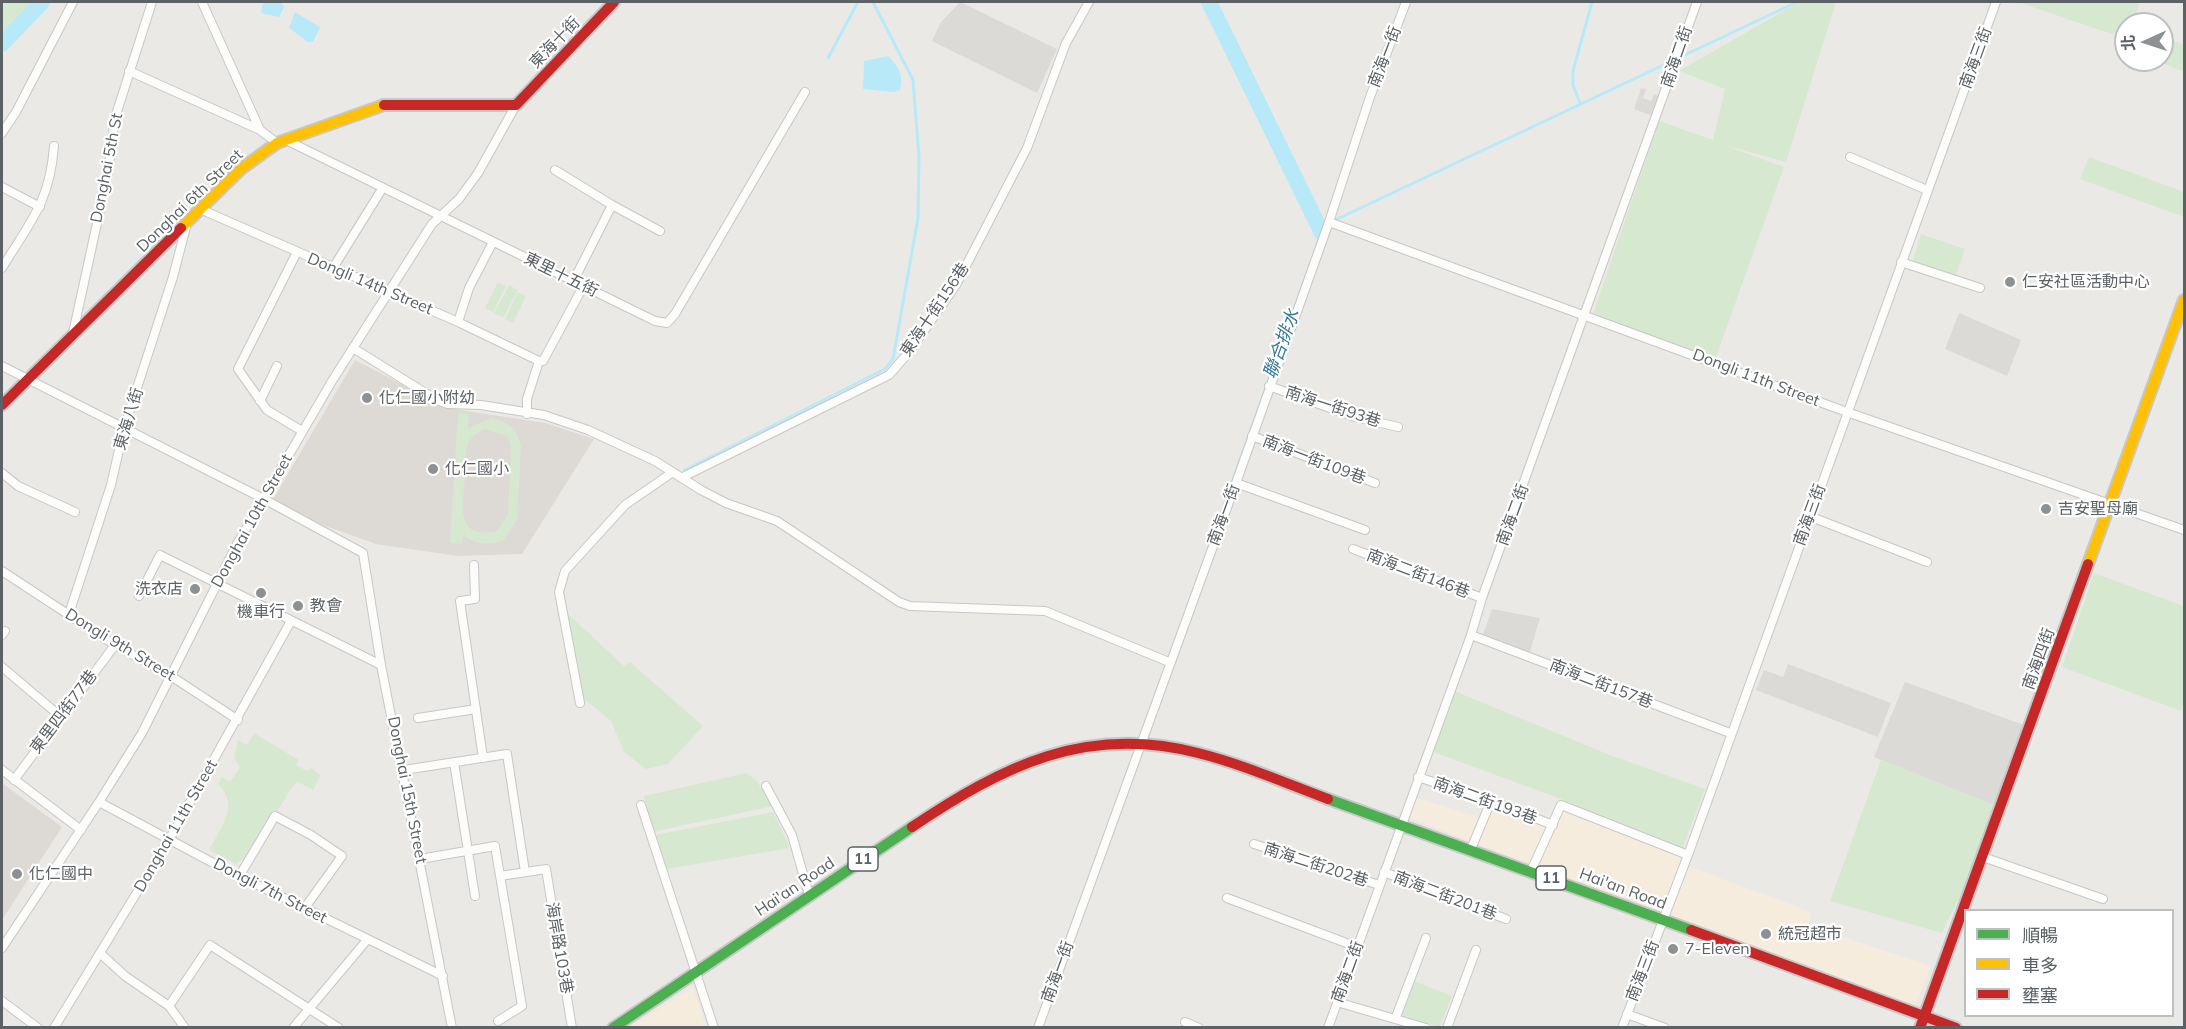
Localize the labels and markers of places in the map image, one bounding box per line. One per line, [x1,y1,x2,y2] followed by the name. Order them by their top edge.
[2022,272,2150,292] place label: 仁安社區活動中心
[2003,275,2017,289] marker: 仁安社區活動中心
[379,388,475,408] place label: 化仁國小附幼
[360,391,374,405] marker: 化仁國小附幼
[445,459,509,479] place label: 化仁國小
[426,462,440,476] marker: 化仁國小
[2058,499,2138,519] place label: 吉安聖母廟
[2039,502,2053,516] marker: 吉安聖母廟
[135,579,183,599] place label: 洗衣店
[188,582,202,596] marker: 洗衣店
[254,586,268,600] marker: 機車行
[310,596,342,616] place label: 教會
[291,599,305,613] marker: 教會
[237,602,285,622] place label: 機車行
[29,864,93,884] place label: 化仁國中
[10,867,24,881] marker: 化仁國中
[1778,924,1842,944] place label: 統冠超市
[1759,927,1773,941] marker: 統冠超市
[1685,939,1750,959] place label: 7-Eleven
[1666,942,1680,956] marker: 7-Eleven

